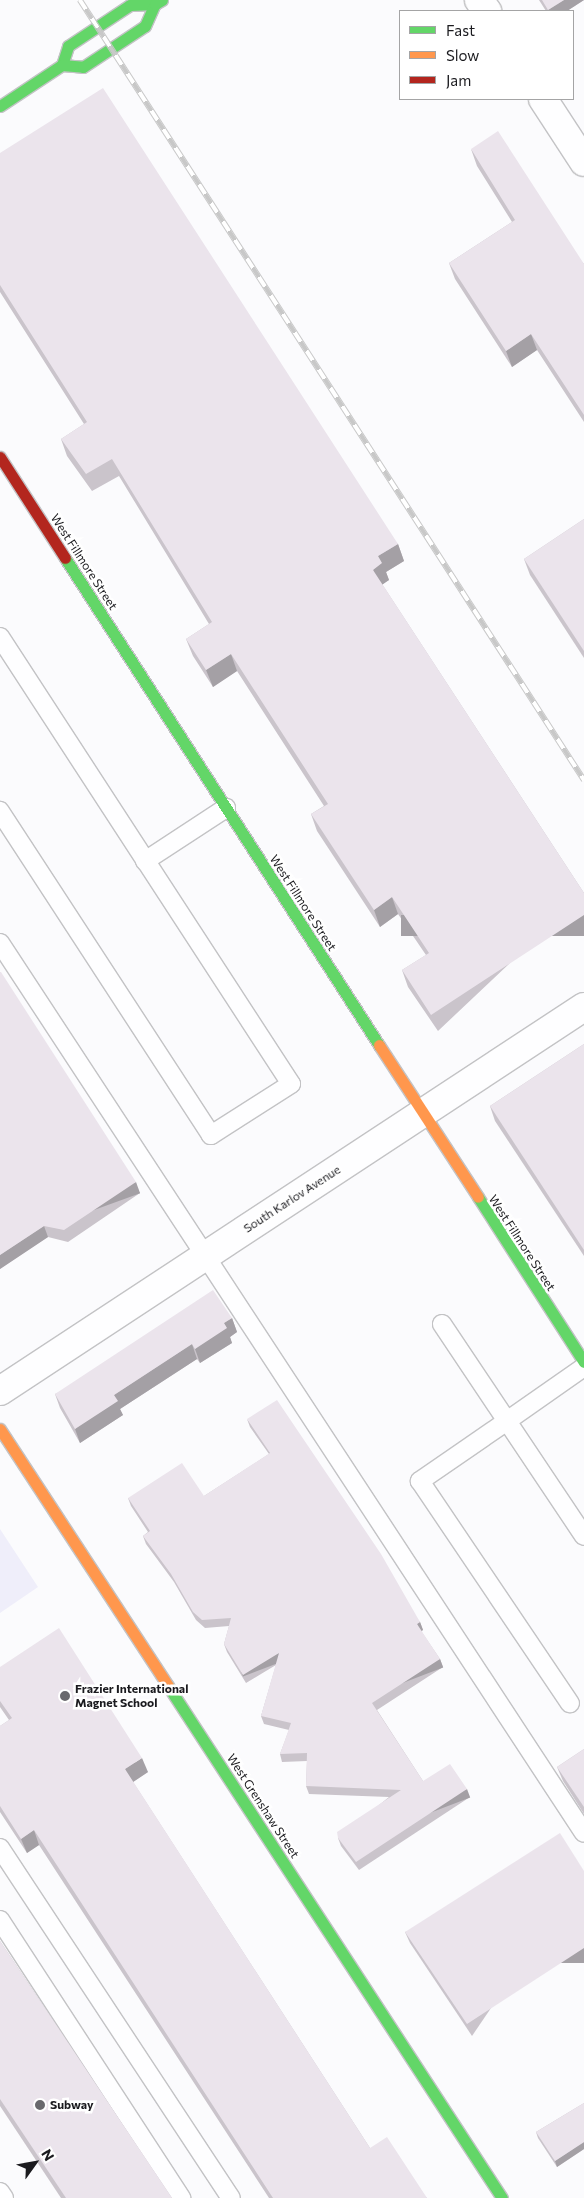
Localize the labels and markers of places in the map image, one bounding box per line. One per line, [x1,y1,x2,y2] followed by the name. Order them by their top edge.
[75,1682,188,1710] place label: Frazier International Magnet School
[59,1690,71,1702] marker: Frazier International Magnet School
[50,2098,94,2112] place label: Subway
[34,2099,46,2111] marker: Subway

